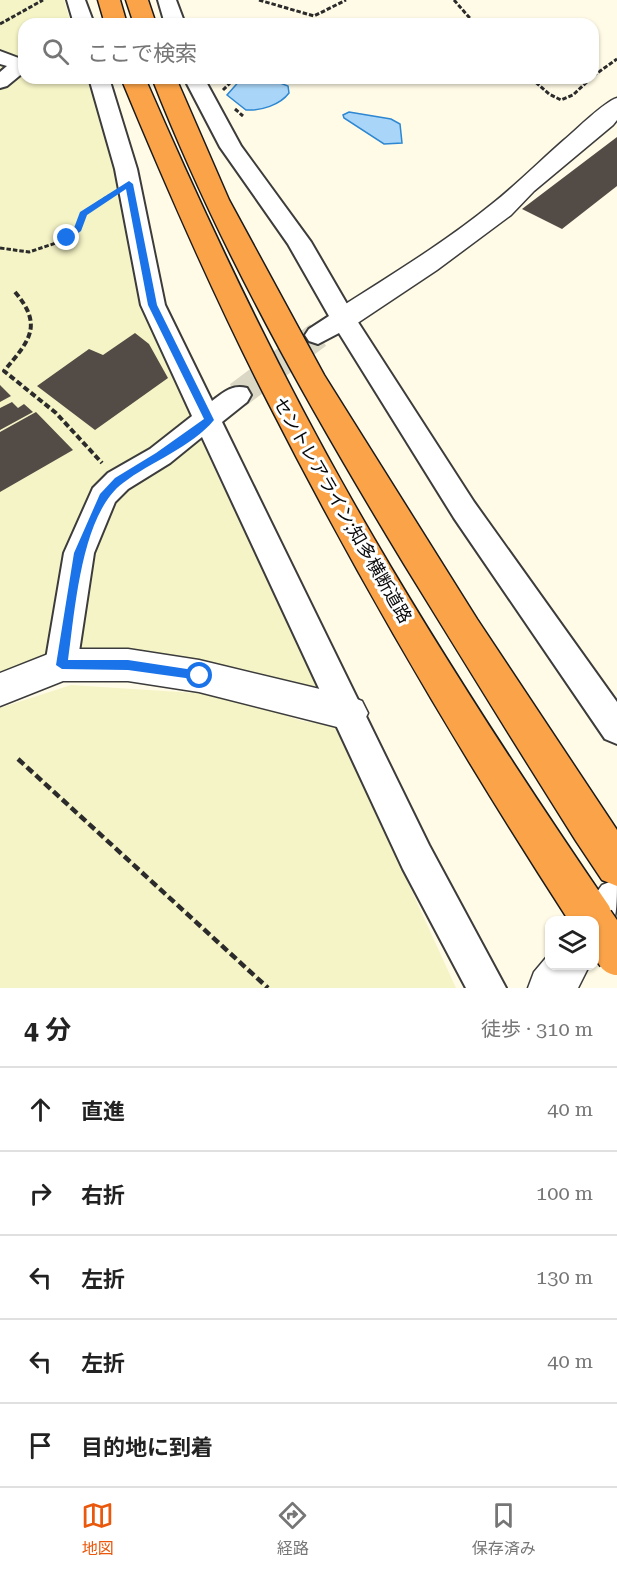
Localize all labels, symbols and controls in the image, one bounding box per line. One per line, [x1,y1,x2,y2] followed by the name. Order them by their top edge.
[18,18,599,84] search box
[39,35,72,68] icon: search
[87,41,197,66] text: ここで検索
[53,224,79,250] route end
[270,393,416,627] street label: セントレアライン;知多横断道路
[186,662,212,688] route start
[545,916,599,970] map controls
[545,916,599,970] button: layers
[24,1015,71,1045] text: 4 分
[481,1017,593,1041] text: 徒歩 · 310 m
[24,1093,57,1126] icon: ahead
[547,1097,593,1121] text: 40 m
[81,1099,125,1124] text: 直進
[24,1177,57,1210] icon: right
[536,1181,593,1205] text: 100 m
[81,1183,125,1208] text: 右折
[24,1261,57,1294] icon: left
[536,1265,593,1289] text: 130 m
[81,1267,125,1292] text: 左折
[24,1345,57,1378] icon: left
[547,1349,593,1373] text: 40 m
[81,1351,125,1376] text: 左折
[24,1429,57,1462] icon: arrive
[81,1435,213,1460] text: 目的地に到着
[81,1499,114,1559] tab: 地図
[276,1499,309,1559] tab: 経路
[472,1499,536,1559] tab: 保存済み

